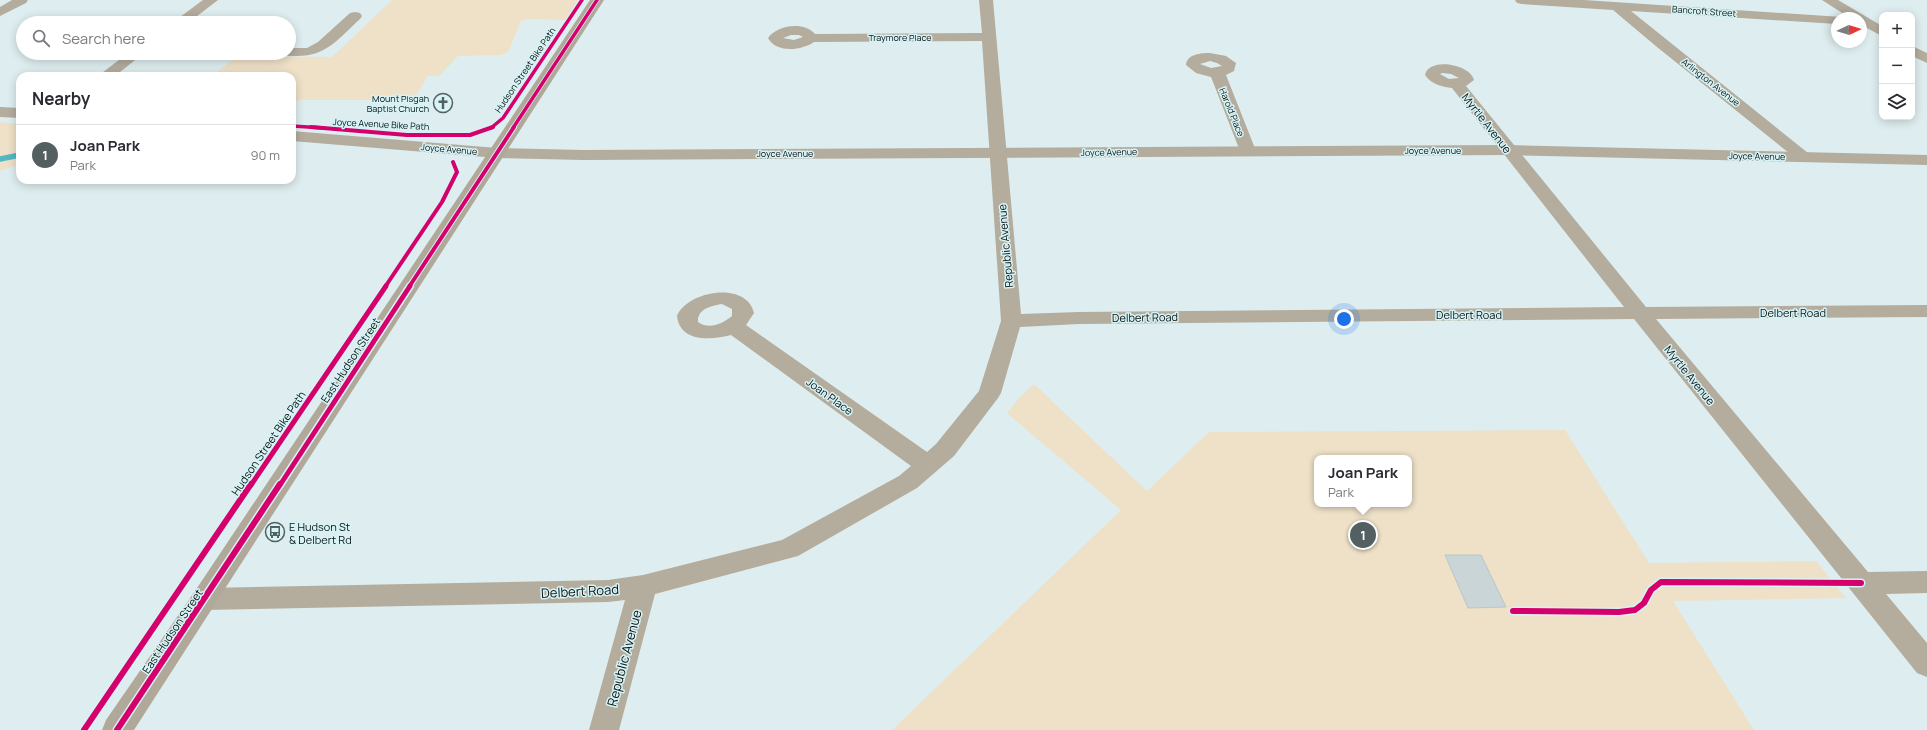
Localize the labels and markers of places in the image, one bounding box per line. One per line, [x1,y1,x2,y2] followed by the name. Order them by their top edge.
[367,92,429,115] place label: Mount Pisgah Baptist Church
[432,92,454,114] church icon: Mount Pisgah Baptist Church
[289,519,352,547] place label: E Hudson St & Delbert Rd
[1350,520,1376,550] pin: 1
[264,521,286,543] bus stop icon: E Hudson St & Delbert Rd

